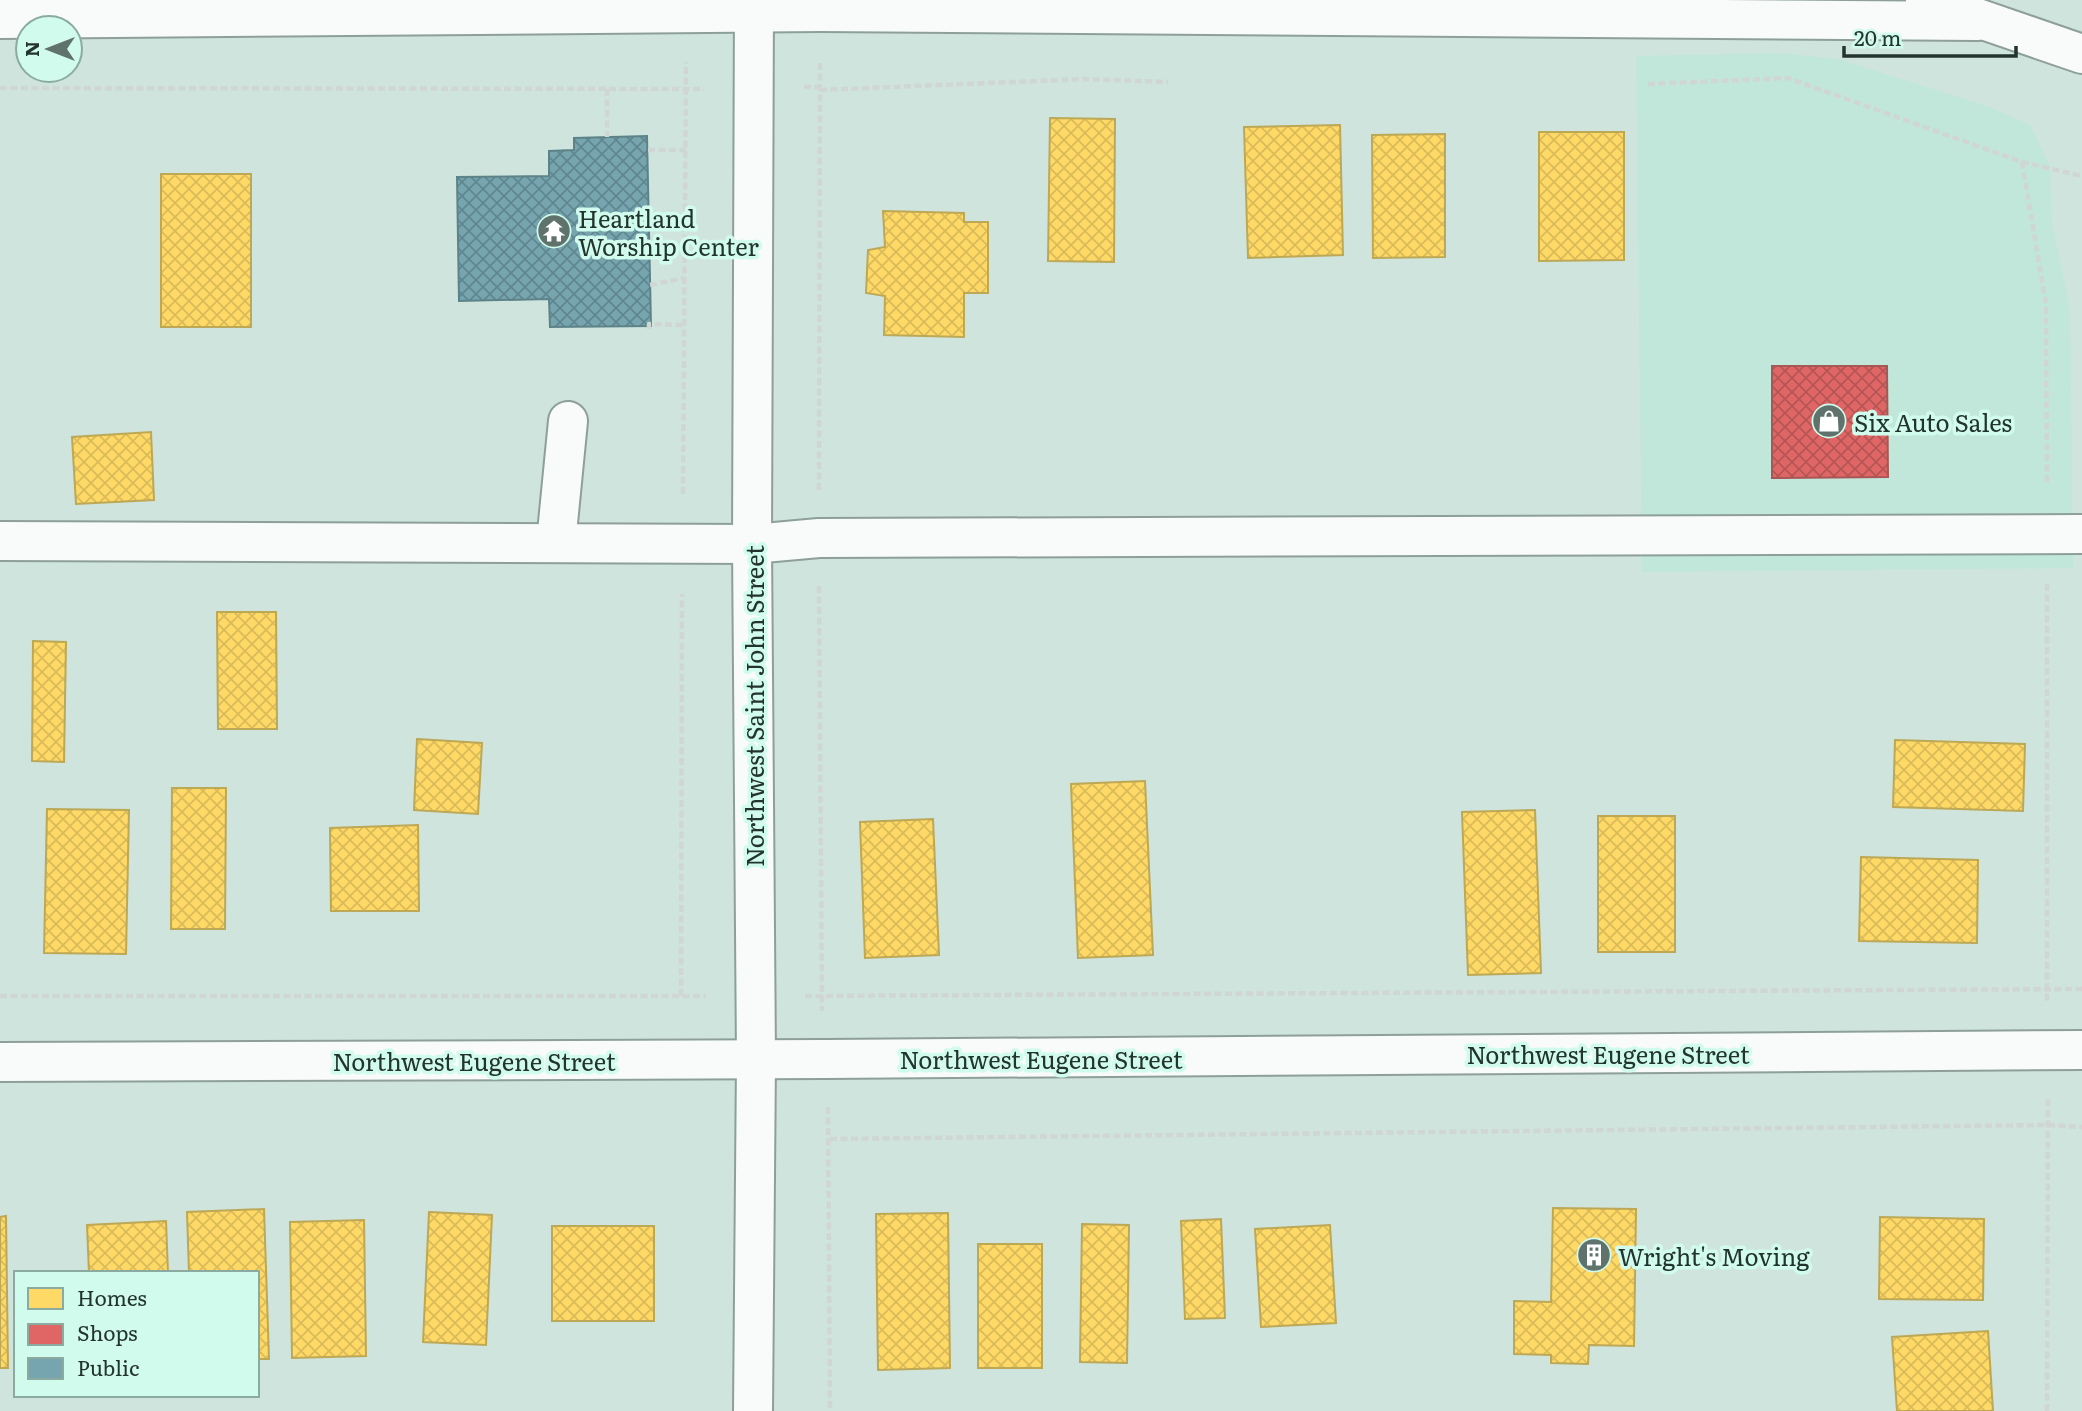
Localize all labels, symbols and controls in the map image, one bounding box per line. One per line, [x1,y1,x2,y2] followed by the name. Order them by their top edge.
[14,14,84,84] north arrow
[1844,14,2016,58] scale bar
[1854,21,1901,52] text: 20 m
[17,41,45,57] text: N
[578,200,760,263] place label: Heartland Worship Center
[535,212,573,250] temple icon: Heartland Worship Center
[1810,402,1848,440] shop icon: Six Auto Sales
[1854,404,2012,439] place label: Six Auto Sales
[736,545,771,867] street label: Northwest Saint John Street
[1466,1036,1750,1071] street label: Northwest Eugene Street
[899,1041,1183,1076] street label: Northwest Eugene Street
[332,1043,616,1078] street label: Northwest Eugene Street
[1575,1236,1613,1274] building icon: Wright's Moving
[1618,1238,1810,1273] place label: Wright's Moving
[14,1271,259,1397] legend
[77,1281,147,1312] text: Homes
[77,1316,138,1347] text: Shops
[77,1351,139,1382] text: Public

